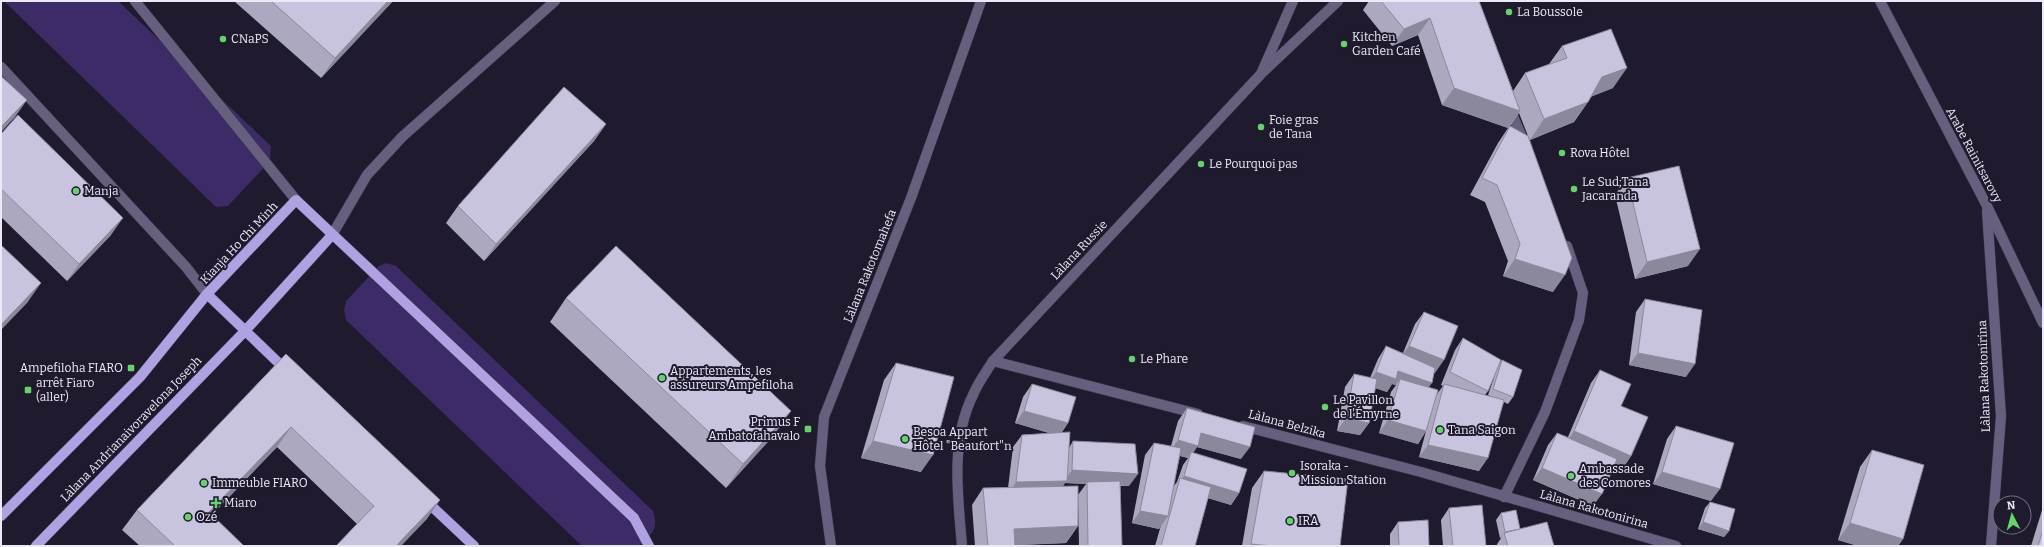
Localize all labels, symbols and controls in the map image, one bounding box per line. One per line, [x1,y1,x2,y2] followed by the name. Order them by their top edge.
[1517,5,1583,19] place label: La Boussole
[1504,7,1514,17] marker: La Boussole
[1352,30,1421,58] place label: Kitchen Garden Café
[231,32,269,46] place label: CNaPS
[218,34,228,44] marker: CNaPS
[1339,39,1349,49] marker: Kitchen Garden Café
[1943,105,2005,206] street label: Arabe Rainitsarovy
[1269,113,1319,141] place label: Foie gras de Tana
[1256,122,1266,132] marker: Foie gras de Tana
[1570,146,1630,160] place label: Rova Hôtel
[1557,148,1567,158] marker: Rova Hôtel
[1209,157,1298,171] place label: Le Pourquoi pas
[1196,159,1206,169] marker: Le Pourquoi pas
[1581,175,1649,203] place label: Le Sud;Tana Jacaranda
[84,184,119,198] place label: Manja
[1569,184,1579,194] marker: Le Sud;Tana Jacaranda
[71,186,81,196] marker: Manja
[197,199,281,287] street label: Kianja Ho Chi Minh
[841,207,899,325] street label: Làlana Rakotomahefa
[1048,217,1110,283] street label: Làlana Russie
[1975,319,1993,432] street label: Làlana Rakotonirina
[1140,352,1188,366] place label: Le Phare
[58,353,205,505] street label: Làlana Andrianaivoravelona Joseph
[1127,354,1137,364] marker: Le Phare
[20,361,123,375] place label: Ampefiloha FIARO
[126,363,136,373] marker: Ampefiloha FIARO
[670,364,794,392] place label: Appartements, les assureurs Ampefiloha
[657,373,667,383] marker: Appartements, les assureurs Ampefiloha
[36,376,95,404] place label: arrêt Fiaro (aller)
[23,385,33,395] marker: arrêt Fiaro (aller)
[1333,393,1399,421] place label: Le Pavillon de l'Émyrne
[1320,402,1330,412] marker: Le Pavillon de l'Émyrne
[1247,407,1328,441] street label: Làlana Belzika
[708,415,800,443] place label: Primus F Ambatofahavalo
[1448,423,1516,437] place label: Tana Saigon
[803,424,813,434] marker: Primus F Ambatofahavalo
[913,425,1012,453] place label: Besoa Appart Hôtel "Beaufort"n
[1435,425,1445,435] marker: Tana Saigon
[900,434,910,444] marker: Besoa Appart Hôtel "Beaufort"n
[1300,459,1387,487] place label: Isoraka - Mission Station
[1579,462,1651,490] place label: Ambassade des Comores
[1287,468,1297,478] marker: Isoraka - Mission Station
[1566,471,1576,481] marker: Ambassade des Comores
[212,476,308,490] place label: Immeuble FIARO
[199,478,209,488] marker: Immeuble FIARO
[1538,487,1650,531] street label: Làlana Rakotonirina
[1992,495,2032,535] north arrow
[224,496,257,510] place label: Miaro
[211,498,221,508] marker: Miaro
[2006,499,2016,512] text: N
[196,510,217,524] place label: Ozé
[183,512,193,522] marker: Ozé
[1298,514,1319,528] place label: IRA
[1285,516,1295,526] marker: IRA

